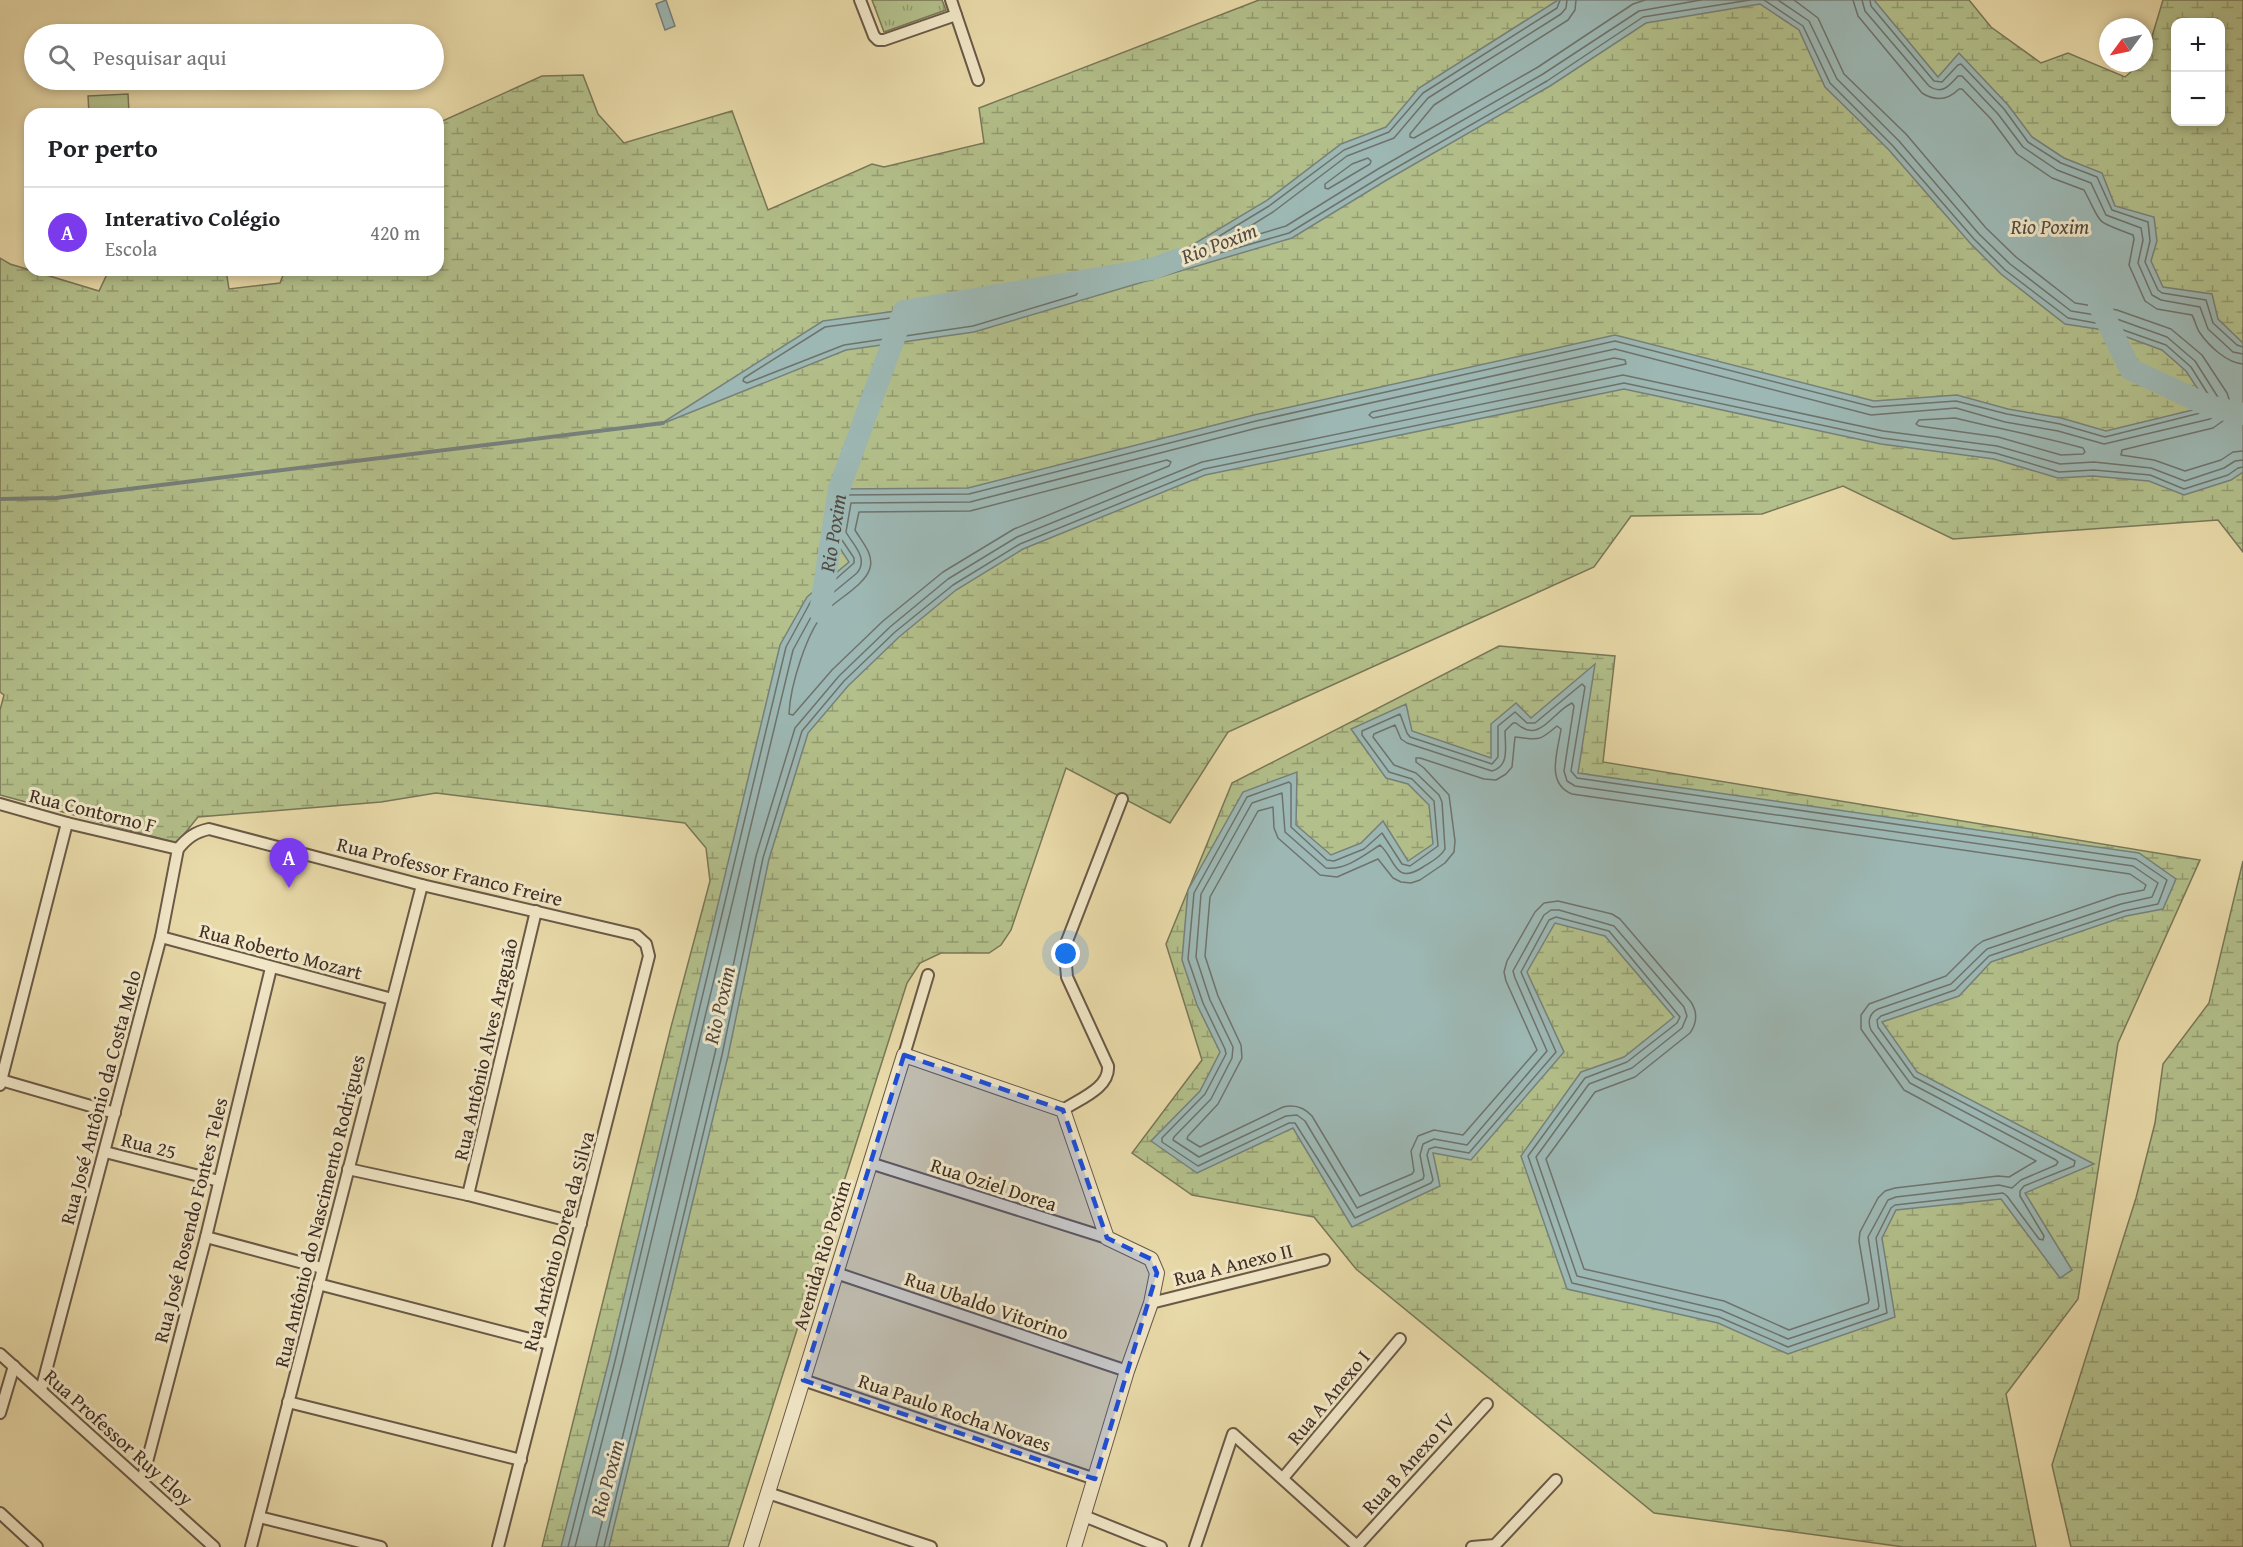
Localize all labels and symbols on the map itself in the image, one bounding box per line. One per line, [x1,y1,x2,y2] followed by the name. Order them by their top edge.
[2099,18,2153,72] north arrow
[2009,211,2090,242] water label: Rio Poxim
[1176,214,1261,272] water label: Rio Poxim
[811,491,854,575] water label: Rio Poxim
[27,780,159,840] street label: Rua Contorno F
[334,829,566,913] street label: Rua Professor Franco Freire
[270,838,308,888] pin: A
[196,915,366,987] street label: Rua Roberto Mozart
[445,935,525,1163] street label: Rua Antônio Alves Araguão
[1051,939,1080,968] your location
[695,963,743,1048] water label: Rio Poxim
[52,966,148,1228] street label: Rua José Antônio da Costa Melo
[266,1051,372,1370] street label: Rua Antônio do Nascimento Rodrigues
[145,1094,235,1346] street label: Rua José Rosendo Fontes Teles
[119,1124,179,1166] street label: Rua 25
[515,1127,601,1354] street label: Rua Antônio Dorea da Silva
[927,1150,1061,1218] street label: Rua Oziel Dorea
[784,1176,858,1334] street label: Avenida Rio Poxim
[1170,1235,1296,1293] street label: Rua A Anexo II
[901,1263,1073,1347] street label: Rua Ubaldo Vitorino
[1280,1343,1376,1451] street label: Rua A Anexo I
[38,1362,200,1512] street label: Rua Professor Ruy Eloy
[855,1365,1055,1459] street label: Rua Paulo Rocha Novaes
[1354,1406,1462,1520] street label: Rua B Anexo IV
[582,1436,632,1521] water label: Rio Poxim

